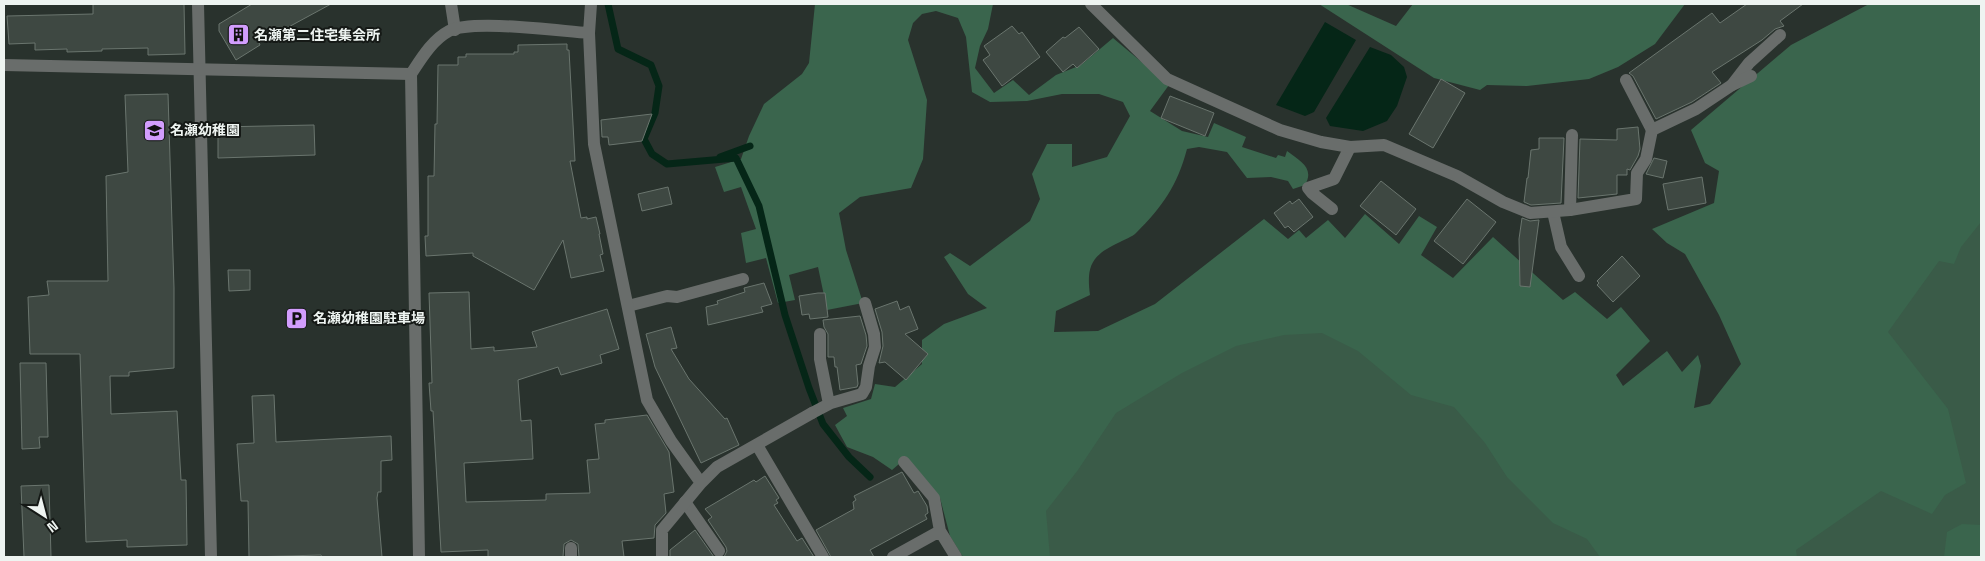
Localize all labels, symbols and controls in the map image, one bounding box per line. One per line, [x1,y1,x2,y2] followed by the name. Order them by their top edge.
[226,23,250,47] building icon: 名瀬第二住宅集会所
[254,26,380,44] place label: 名瀬第二住宅集会所
[142,118,166,142] school or university icon: 名瀬幼稚園
[170,121,240,139] place label: 名瀬幼稚園
[285,306,309,330] parking icon: 名瀬幼稚園駐車場
[313,309,425,327] place label: 名瀬幼稚園駐車場
[20,491,70,541] north arrow
[44,516,62,537] text: N

